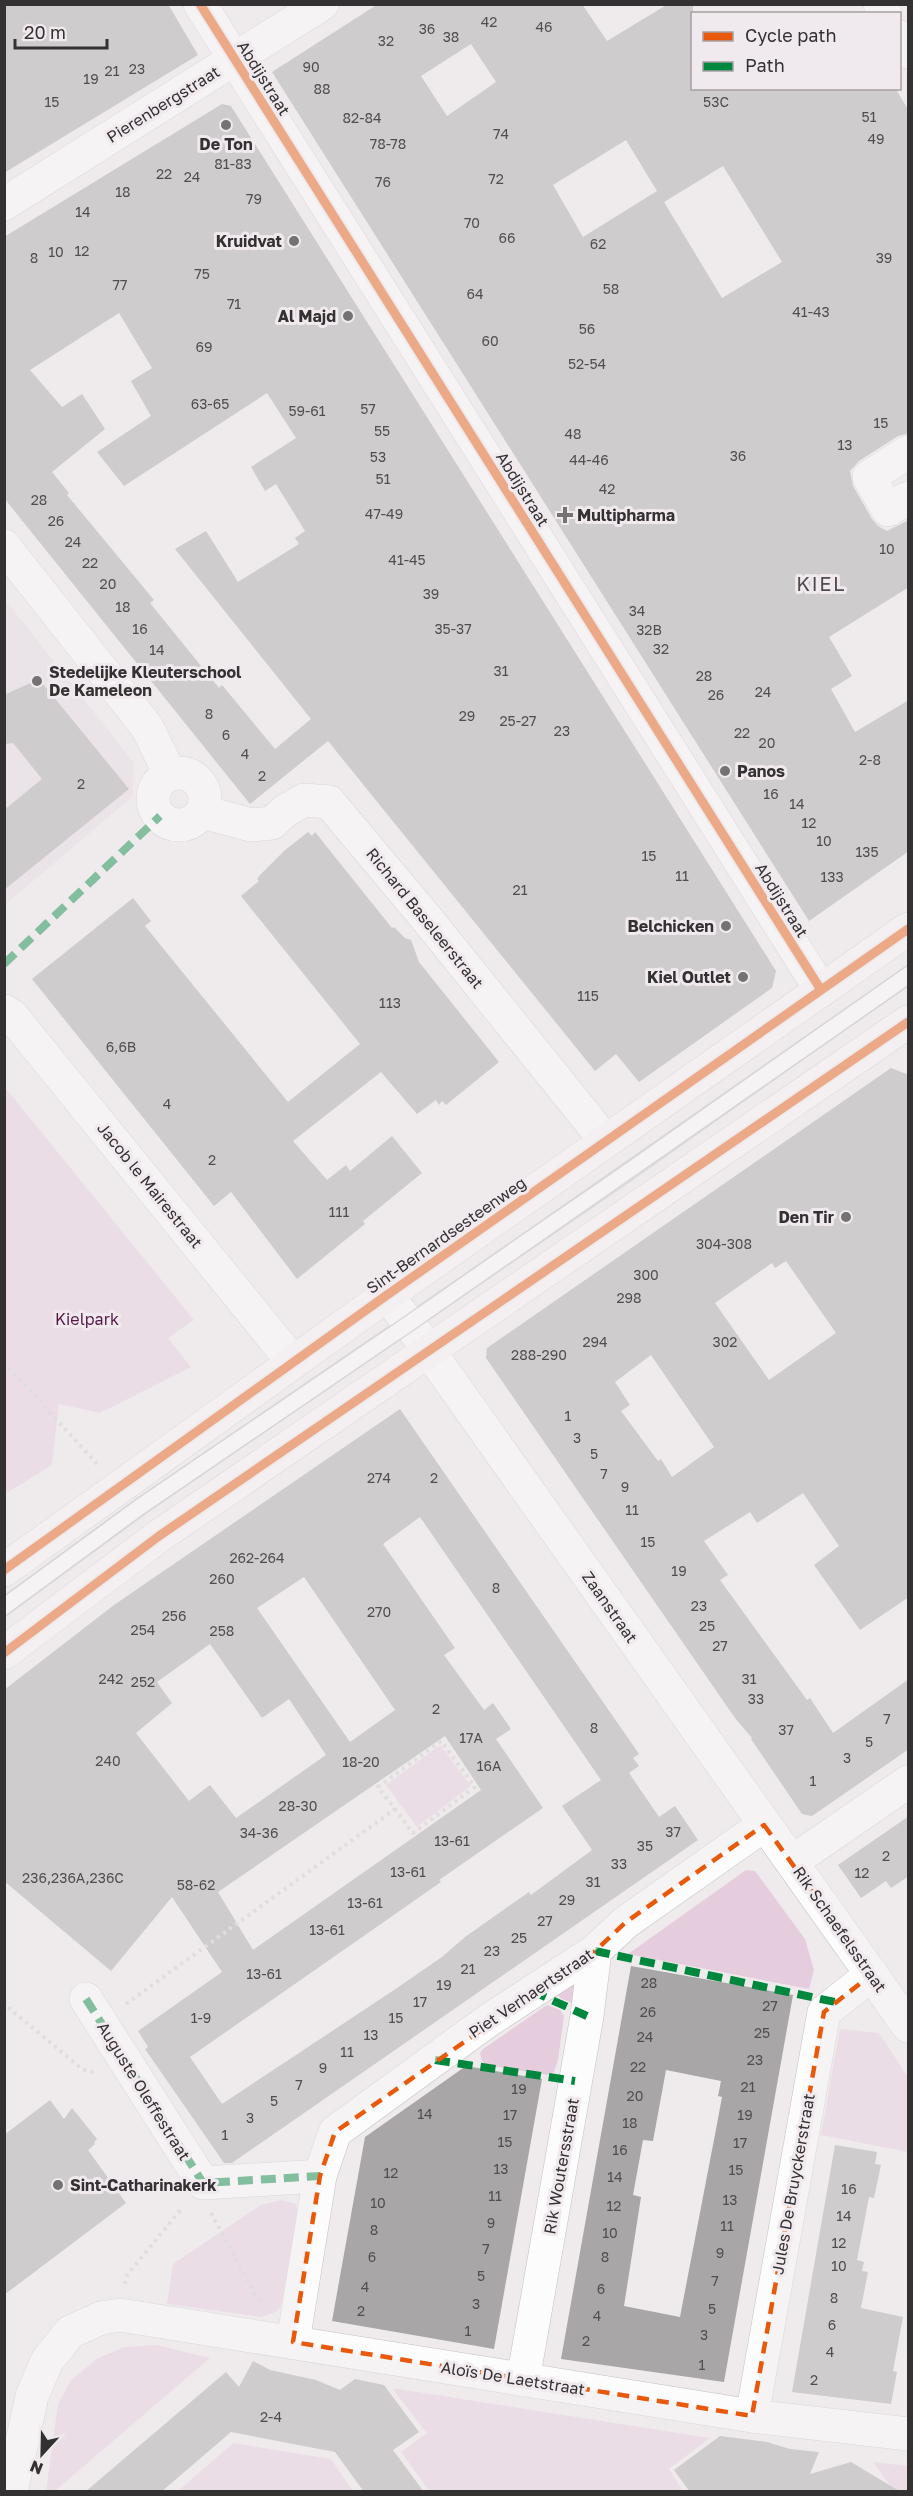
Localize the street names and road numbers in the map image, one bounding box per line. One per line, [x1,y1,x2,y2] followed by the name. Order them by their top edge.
[233,37,295,119] street label: Abdijstraat
[103,61,223,147] street label: Pierenbergstraat
[492,448,554,530] street label: Abdijstraat
[362,844,488,992] street label: Richard Baseleerstraat
[751,859,813,941] street label: Abdijstraat
[93,1118,207,1252] street label: Jacob le Mairestraat
[362,1172,530,1298] street label: Sint-Bernardsesteenweg
[578,1567,642,1647] street label: Zaanstraat
[789,1862,891,1996] street label: Rik Schaefelsstraat
[465,1944,597,2042] street label: Piet Verhaertstraat
[93,2018,195,2164] street label: Auguste Oleffestraat
[767,2092,819,2276] street label: Jules De Bruyckerstraat
[539,2096,583,2236] street label: Rik Woutersstraat
[440,2357,586,2399] street label: Aloïs De Laetstraat

